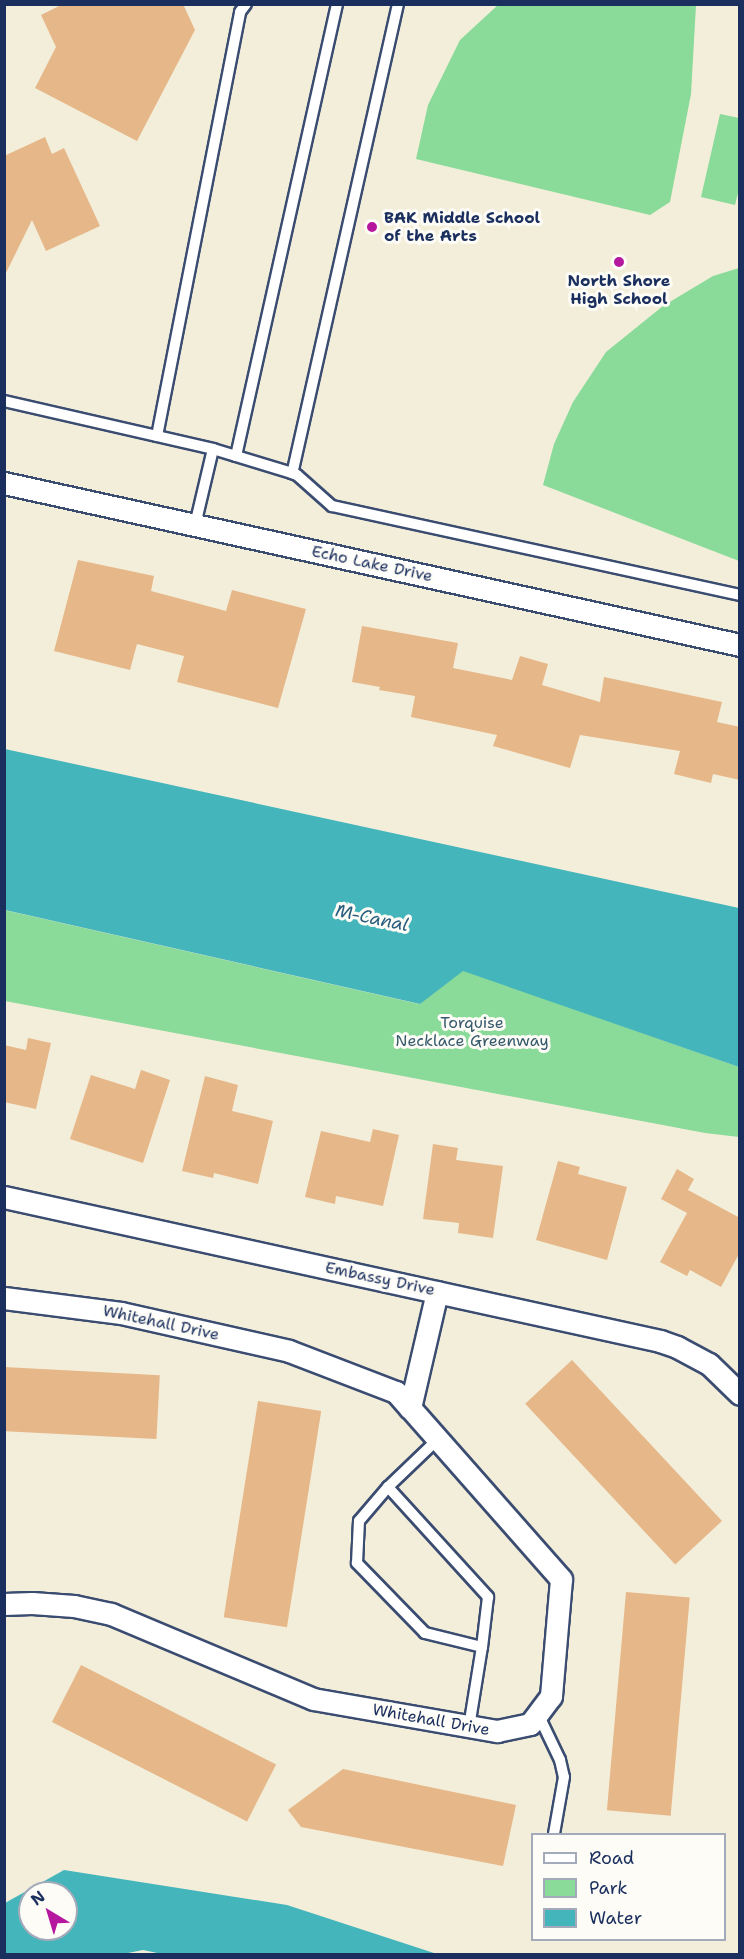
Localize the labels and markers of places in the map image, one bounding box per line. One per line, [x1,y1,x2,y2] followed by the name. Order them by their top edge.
[384,208,540,246] place label: BAK Middle School of the Arts
[365,220,379,234] marker: BAK Middle School of the Arts
[612,255,626,269] marker: North Shore High School
[568,271,670,309] place label: North Shore High School

